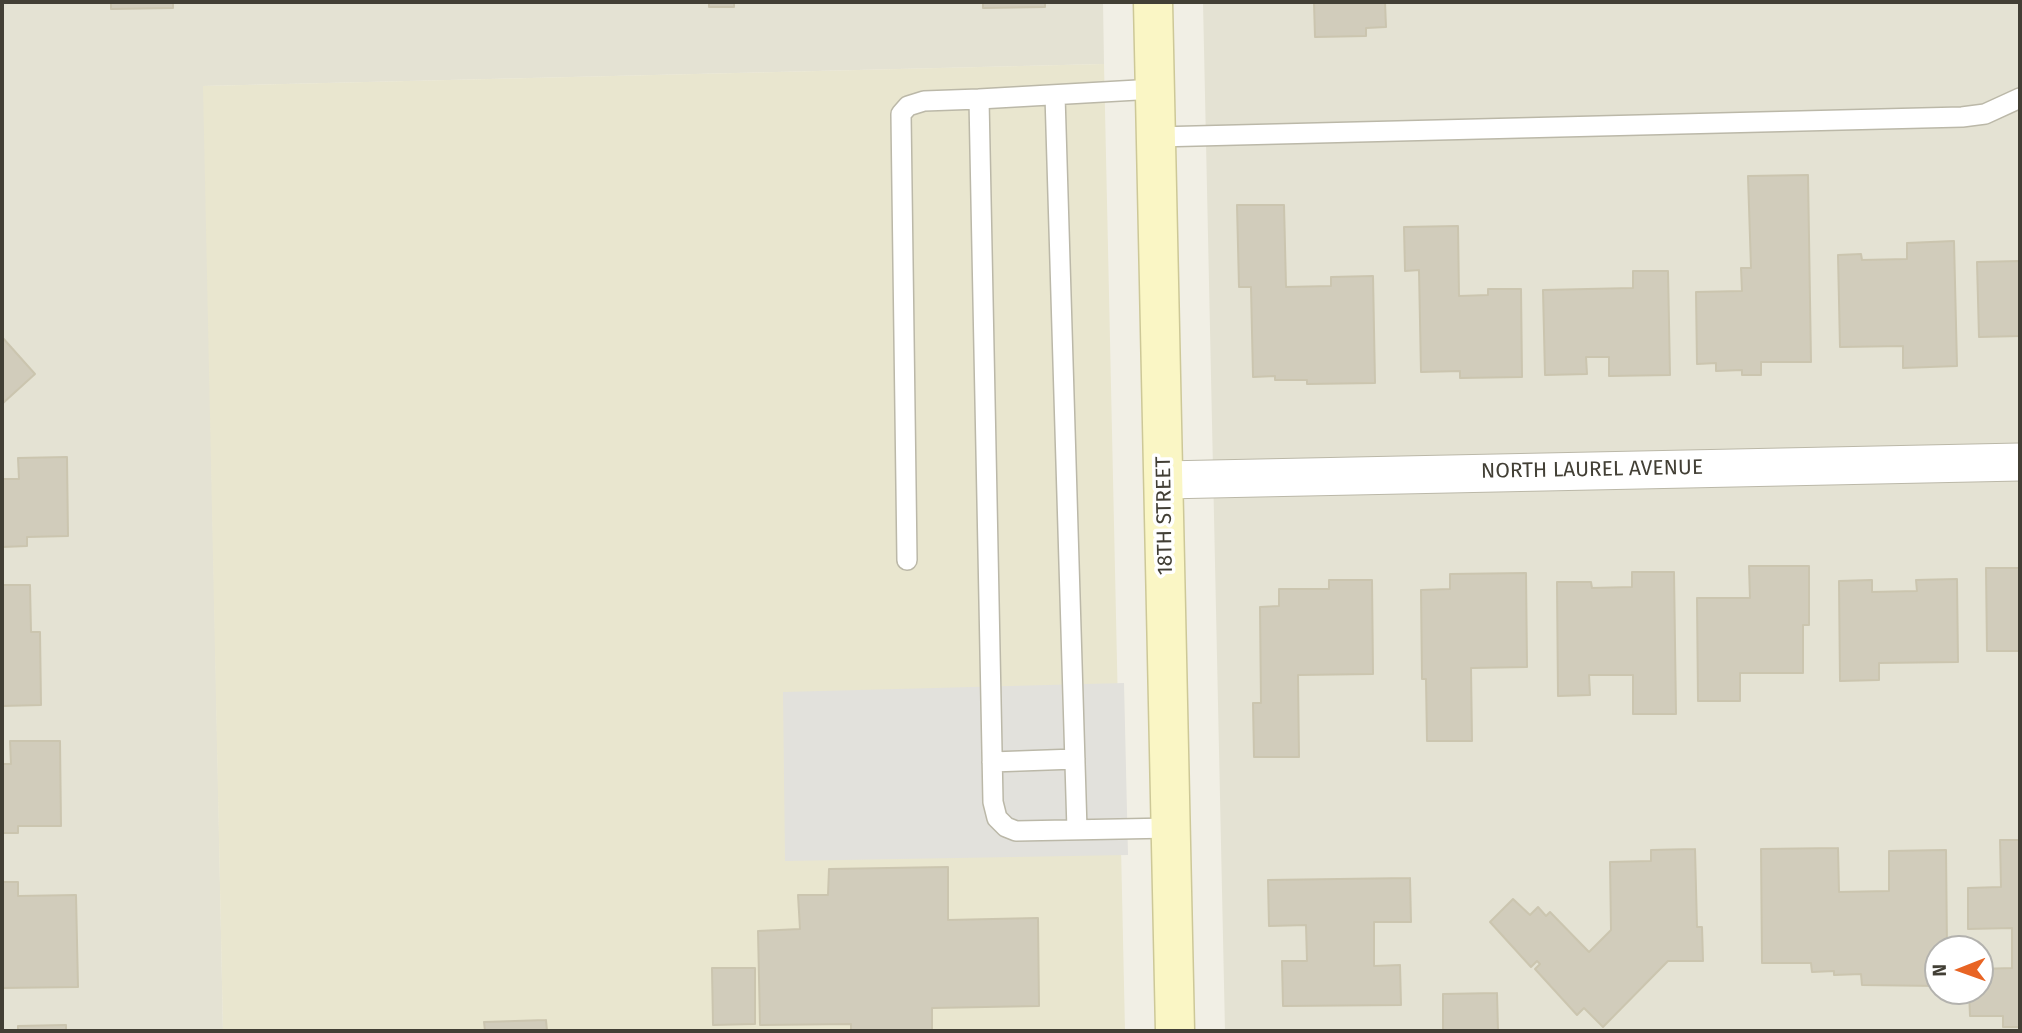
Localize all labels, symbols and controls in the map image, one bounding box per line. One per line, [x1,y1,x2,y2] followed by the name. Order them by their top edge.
[1481,455,1703,485] street label: NORTH LAUREL AVENUE
[1151,456,1179,576] street label: 18TH STREET
[1924,935,1994,1005] north arrow
[1928,964,1951,977] text: N

